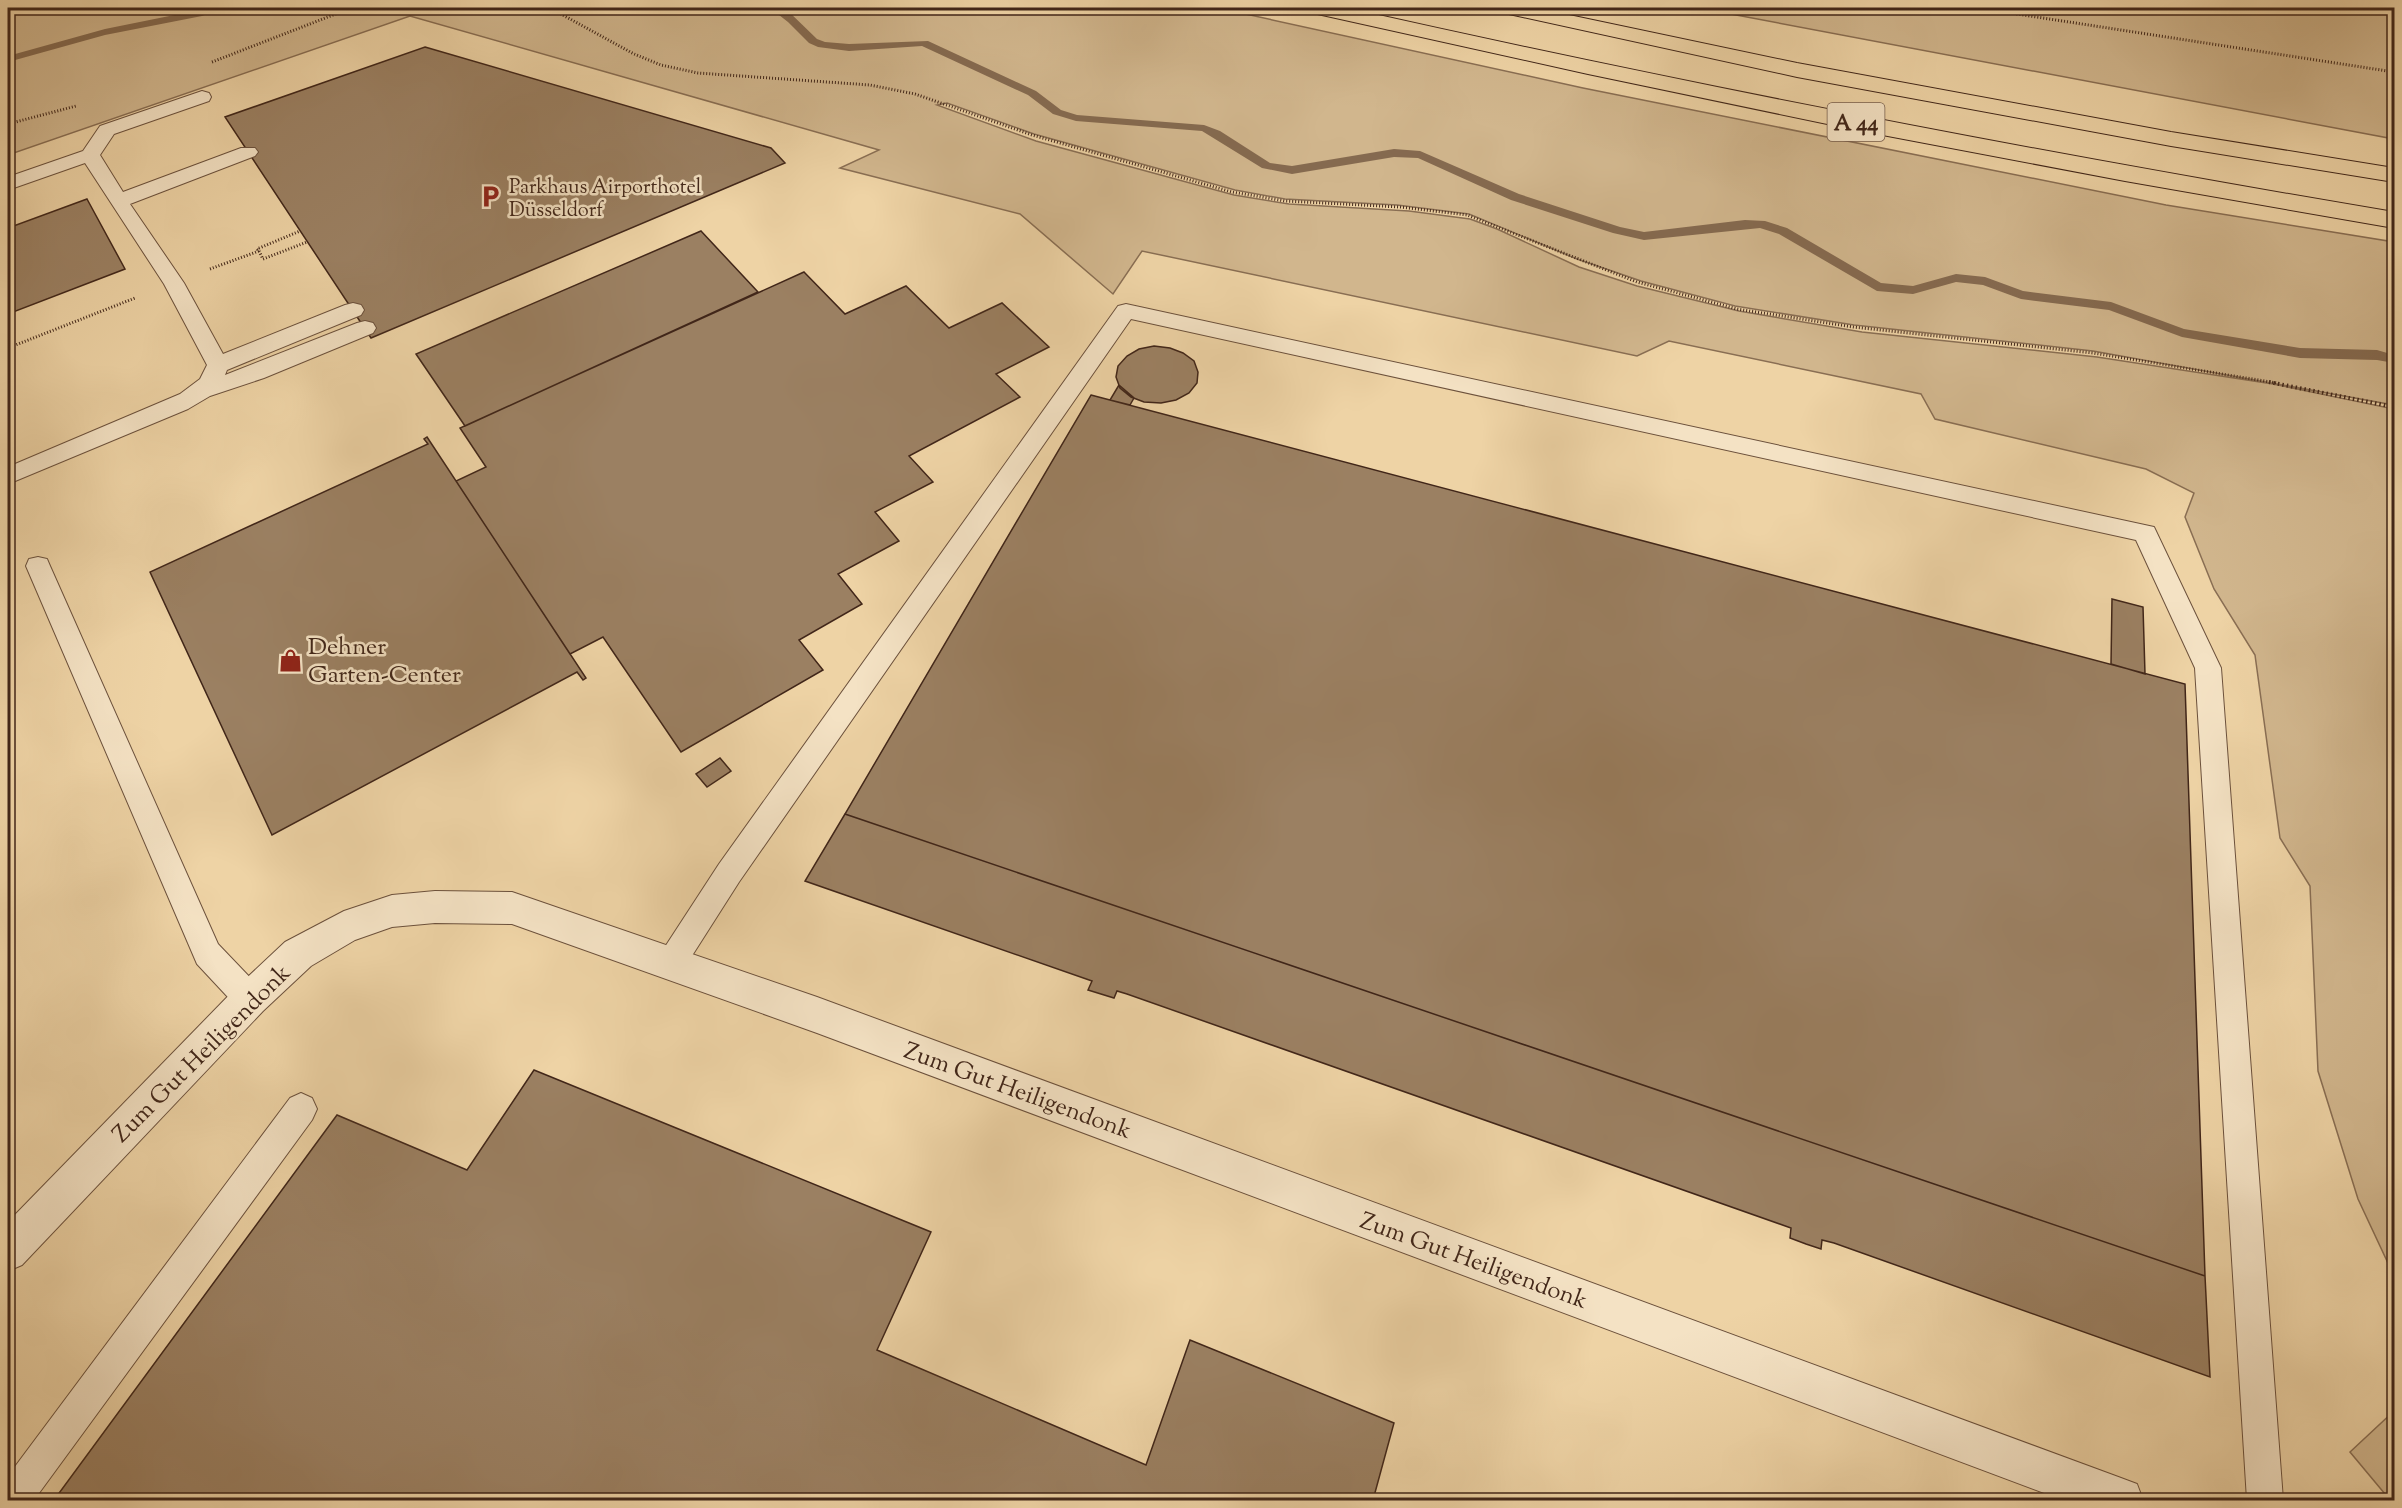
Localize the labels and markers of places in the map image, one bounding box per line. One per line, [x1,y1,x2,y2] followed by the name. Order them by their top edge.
[509,174,702,226] place label: Parkhaus Airporthotel Düsseldorf
[478,184,504,210] parking icon: Parkhaus Airporthotel Düsseldorf
[308,631,461,693] place label: Dehner Garten-Center
[277,647,303,673] shop icon: Dehner Garten-Center

